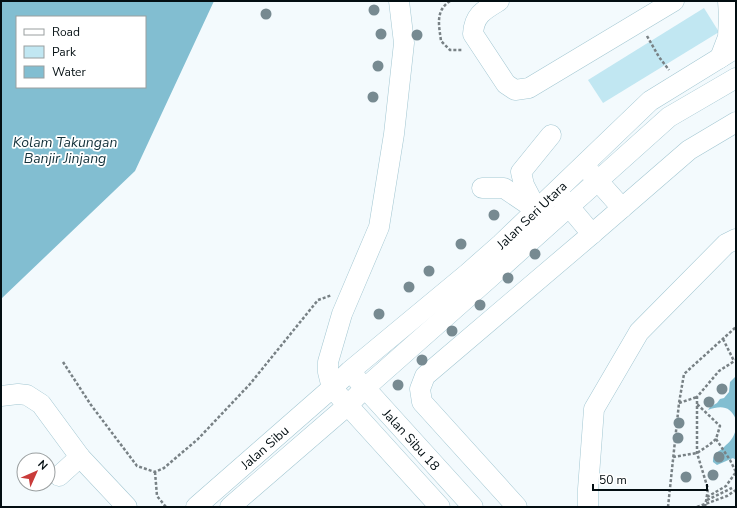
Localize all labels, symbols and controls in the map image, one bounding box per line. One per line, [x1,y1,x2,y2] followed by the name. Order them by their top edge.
[16,16,146,88] legend
[52,24,80,40] text: Road
[52,44,77,60] text: Park
[52,64,86,80] text: Water
[13,133,117,168] water label: Kolam Takungan Banjir Jinjang
[493,178,571,254] street label: Jalan Seri Utara
[378,405,444,475] street label: Jalan Sibu 18
[236,422,293,475] street label: Jalan Sibu
[16,452,56,492] north arrow
[35,457,51,473] text: N
[593,466,707,492] scale bar
[599,472,627,488] text: 50 m

